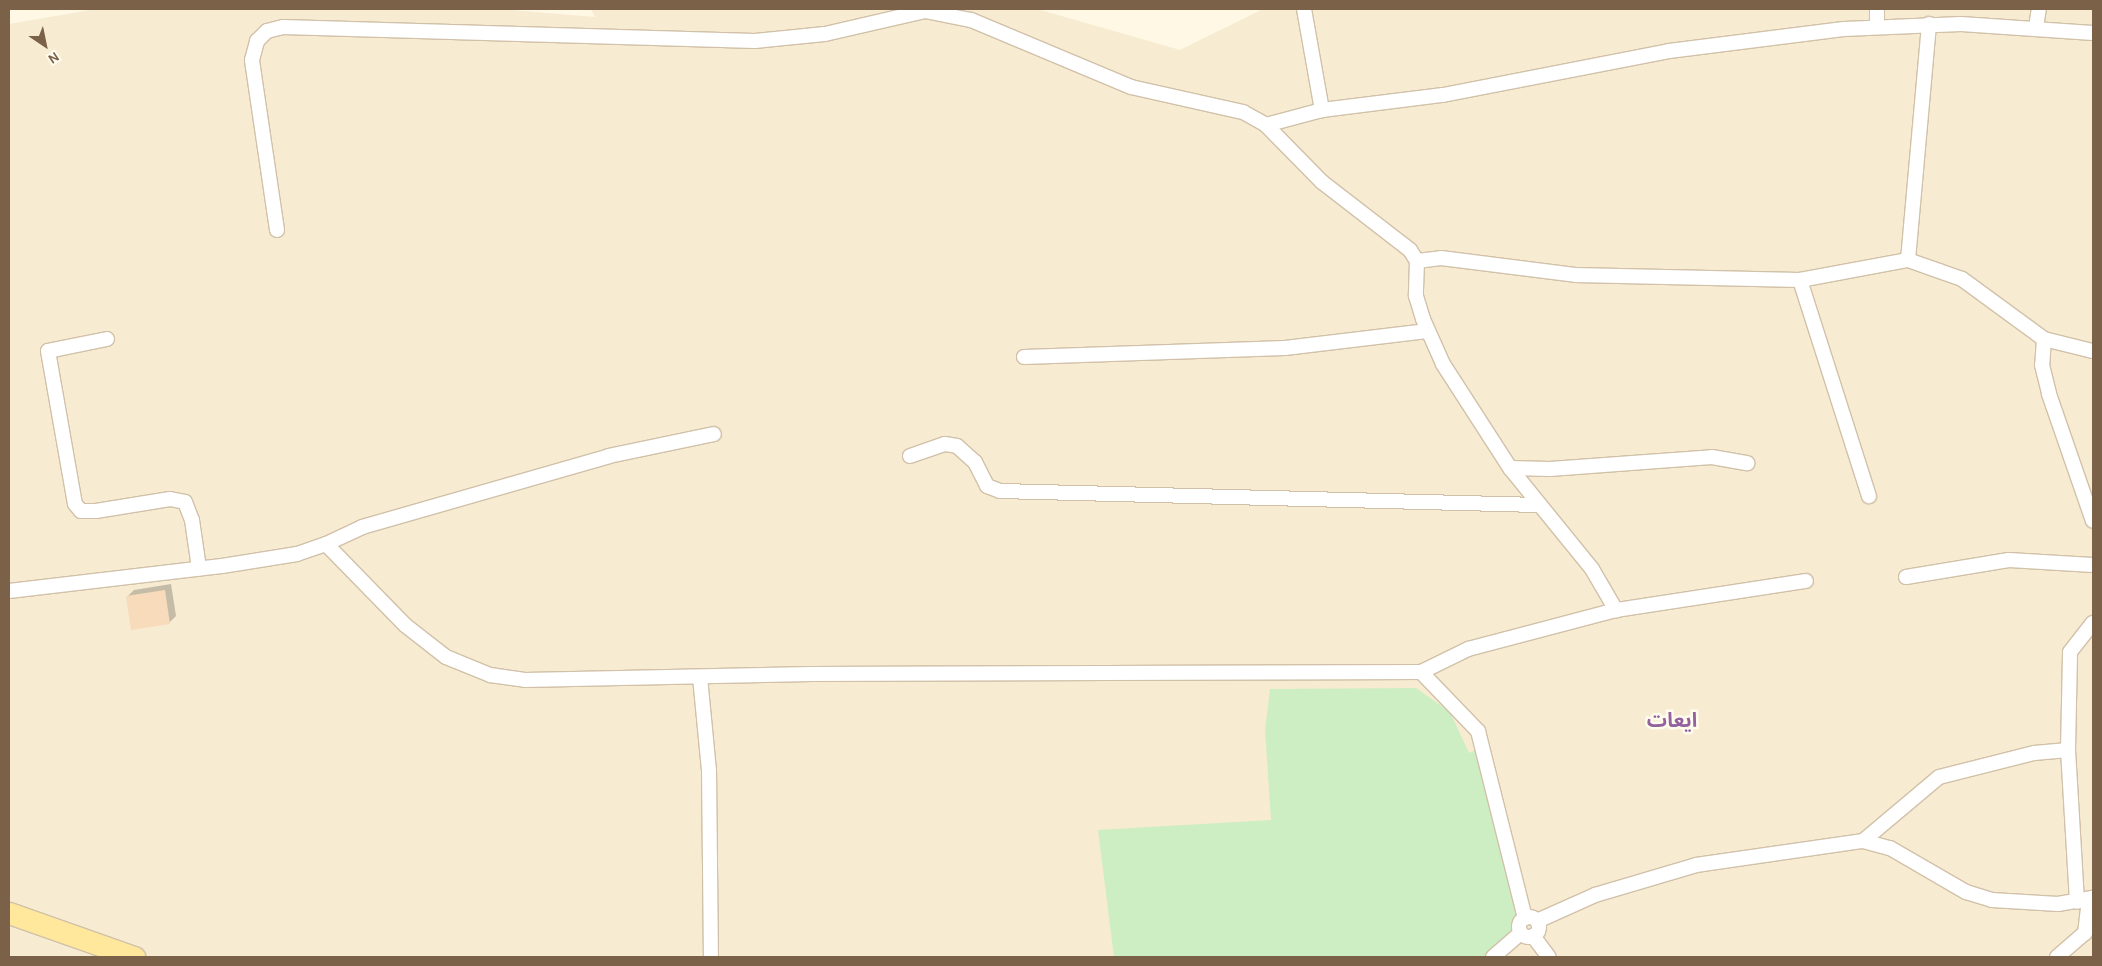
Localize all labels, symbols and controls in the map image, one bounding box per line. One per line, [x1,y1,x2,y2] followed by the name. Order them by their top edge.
[20,20,70,70] north arrow
[45,48,63,68] text: N
[1647,708,1697,732] district label: ايعات

